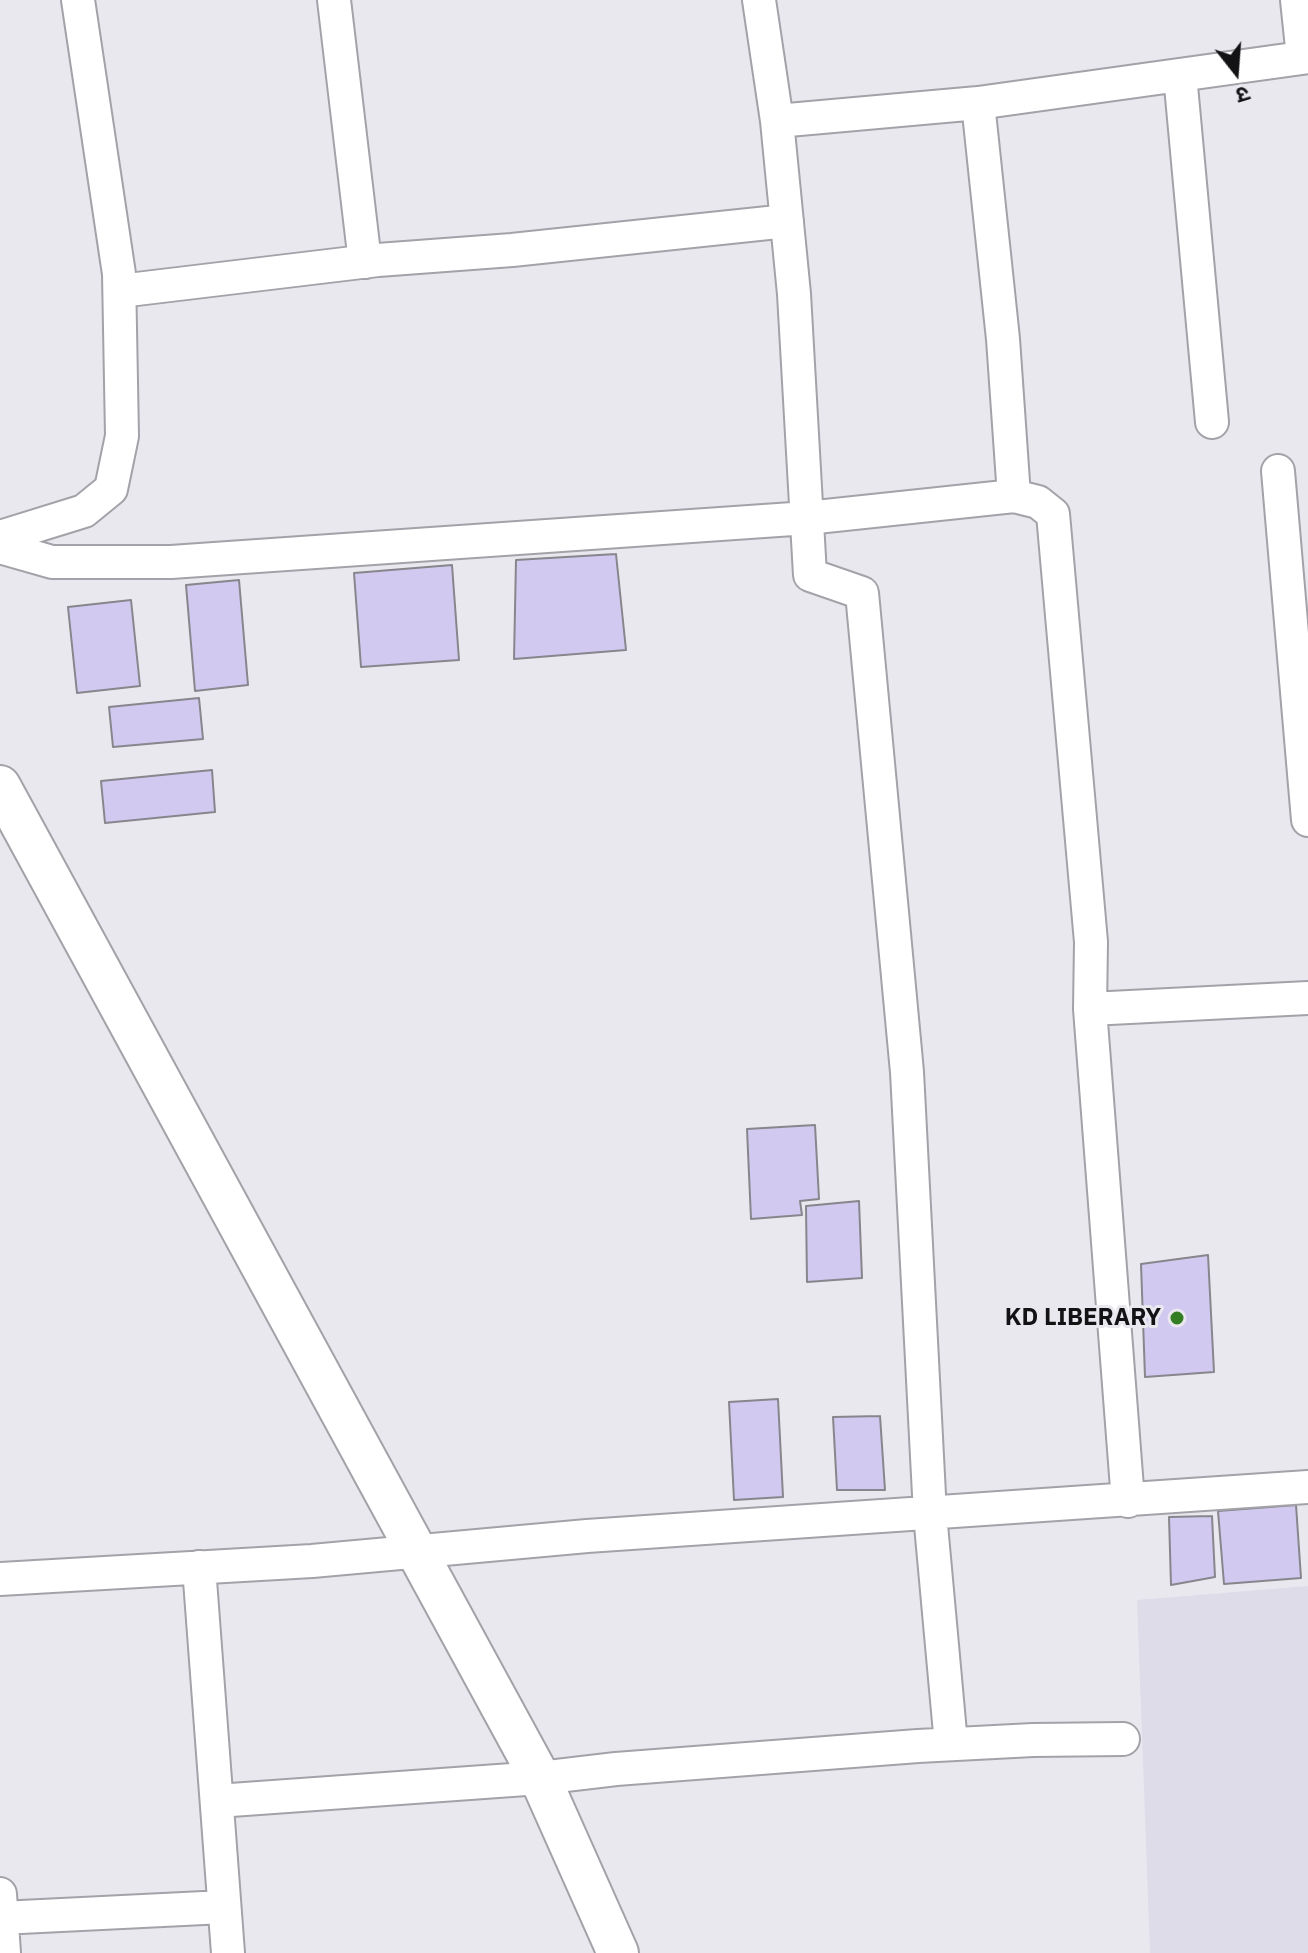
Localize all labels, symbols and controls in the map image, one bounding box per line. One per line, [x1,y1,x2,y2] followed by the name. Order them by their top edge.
[1196,32,1276,112] north arrow
[1233,80,1254,111] text: उ
[1005,1304,1161,1332] place label: KD LIBERARY
[1168,1309,1186,1327] marker: KD LIBERARY

